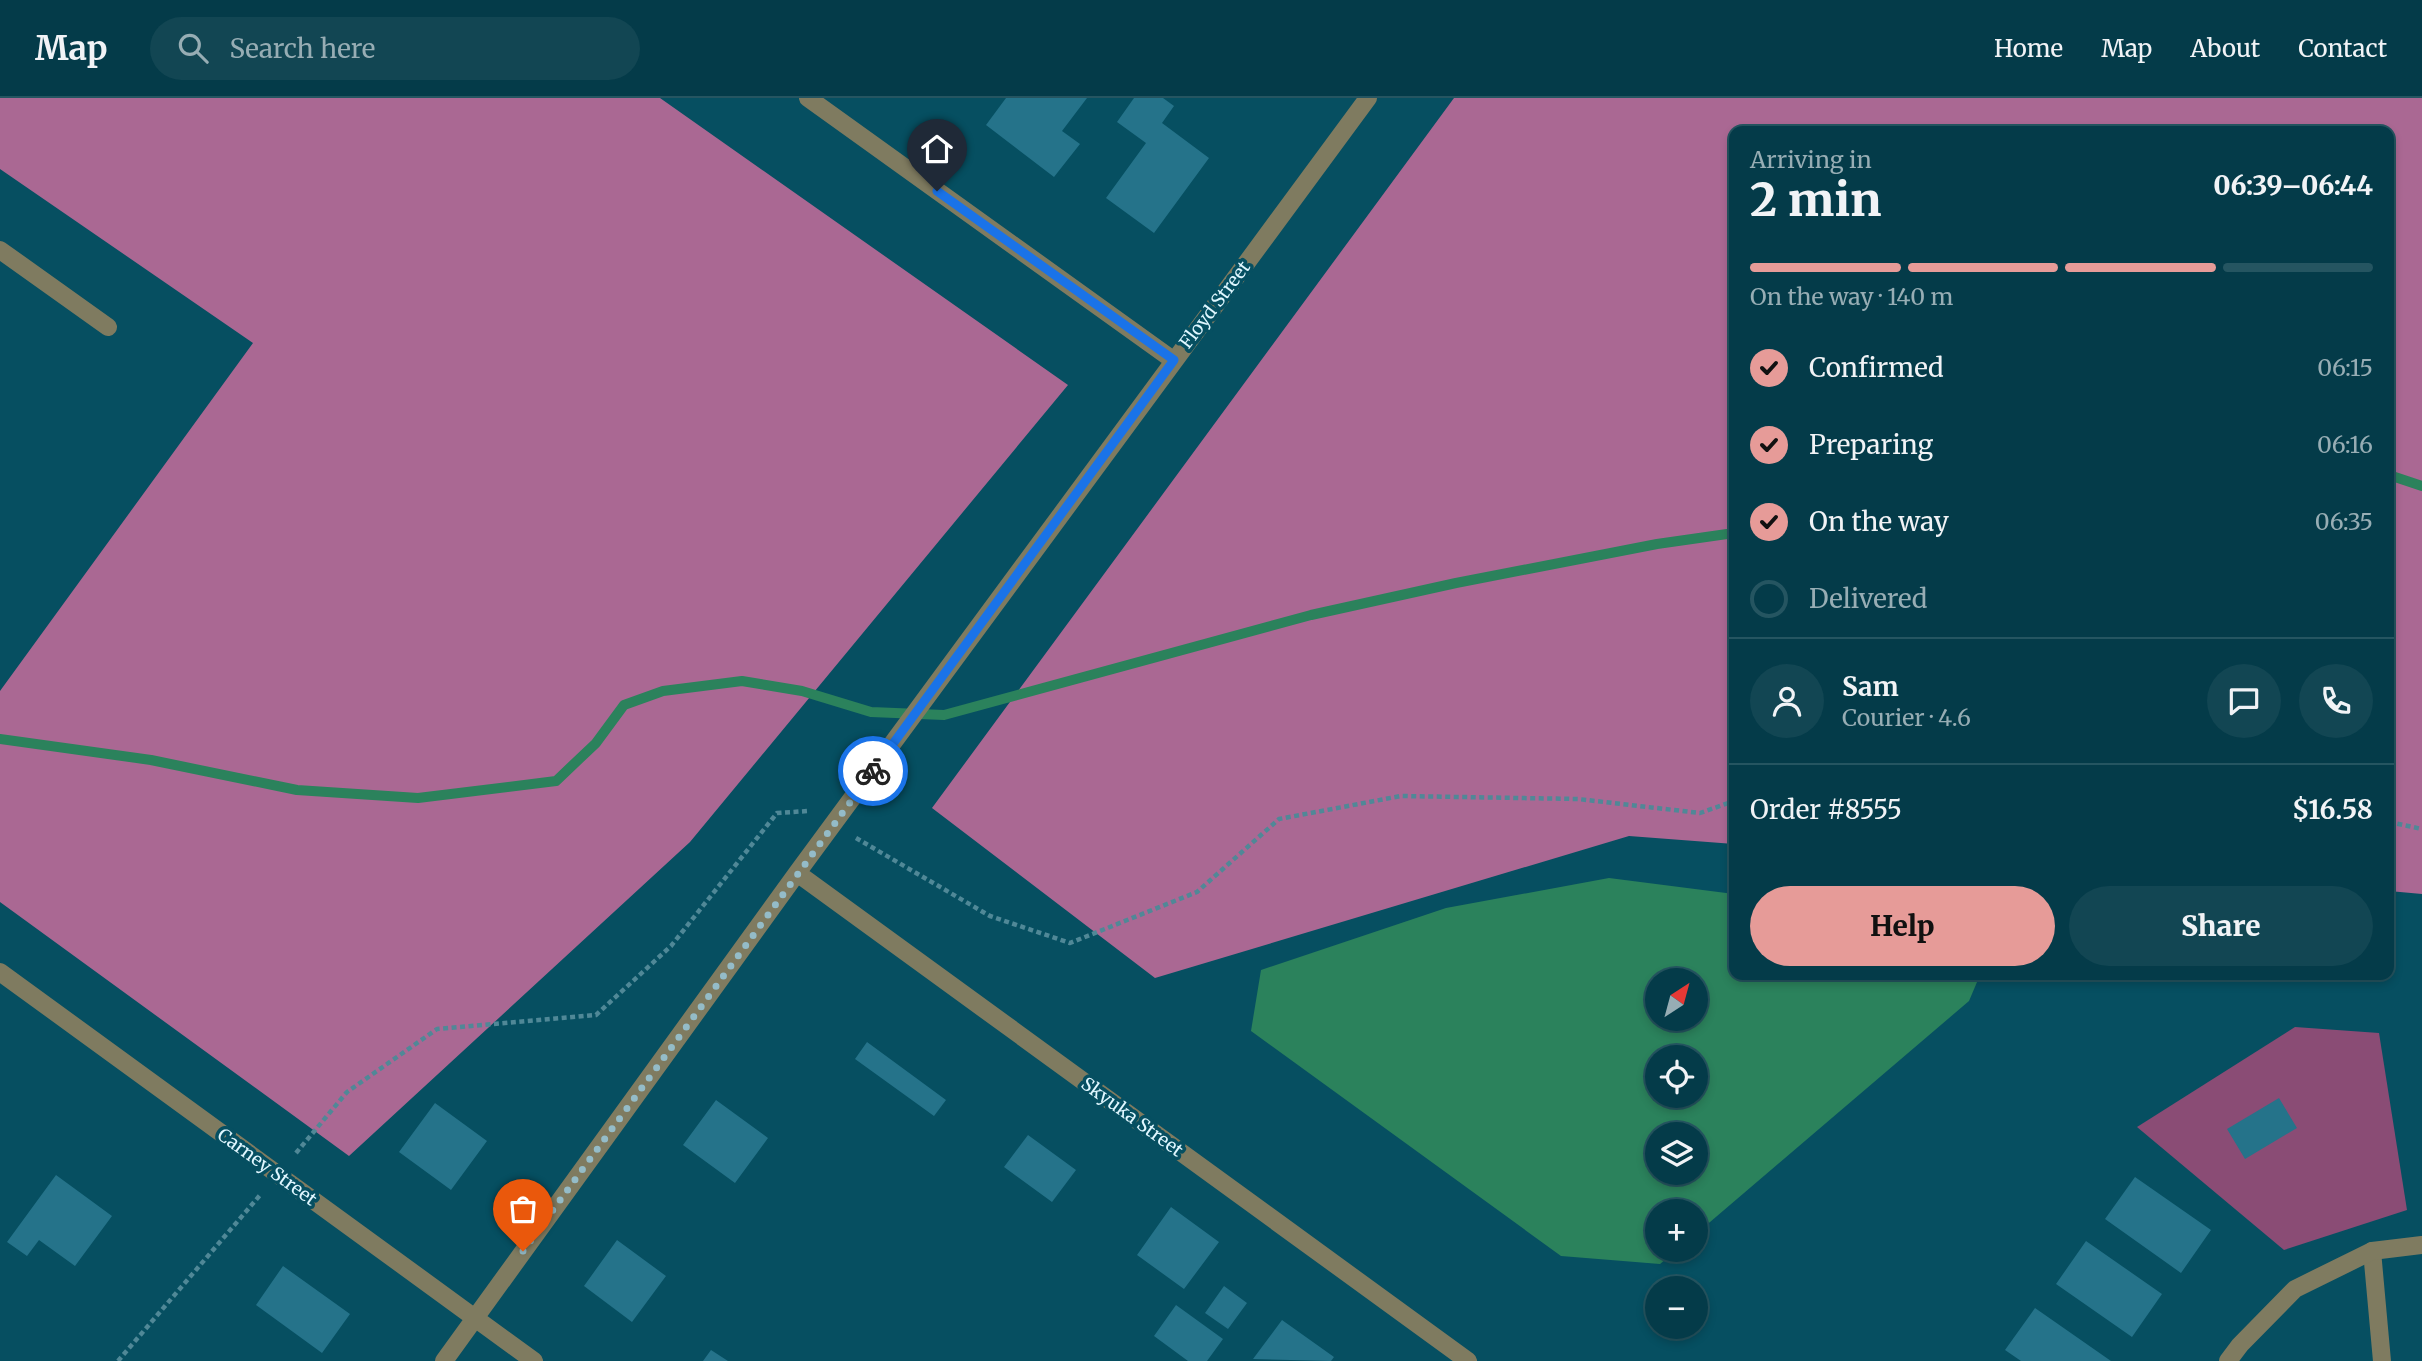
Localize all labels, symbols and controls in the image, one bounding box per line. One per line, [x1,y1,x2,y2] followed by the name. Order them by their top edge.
[150,17,640,80] search box
[35,28,108,69] text: Map
[174,29,212,67] icon: search
[230,32,375,65] text: Search here
[1994,33,2063,64] text: Home
[2101,33,2152,64] text: Map
[2190,33,2260,64] text: About
[2298,33,2387,64] text: Contact
[907,119,967,191] pin
[918,130,956,168] icon: home
[1750,145,1872,174] text: Arriving in
[2213,169,2373,202] text: 06:39–06:44
[1750,171,1882,229] text: 2 min
[1174,256,1255,353] street label: Floyd Street
[1750,282,1953,311] text: On the way · 140 m
[1750,349,1788,387] icon: check
[1809,351,1944,384] text: Confirmed
[2317,353,2373,382] text: 06:15
[1750,426,1788,464] icon: check
[1809,428,1933,461] text: Preparing
[2317,430,2373,459] text: 06:16
[1750,503,1788,541] icon: check
[1809,505,1949,538] text: On the way
[2315,507,2373,536] text: 06:35
[1809,582,1928,615] text: Delivered
[1750,664,1824,738] button: person
[2207,664,2281,738] button: chat
[2299,664,2373,738] button: phone
[1842,670,1899,703] text: Sam
[1842,703,1971,732] text: Courier · 4.6
[838,736,908,806] courier
[854,752,892,790] icon: bike
[1750,793,1902,826] text: Order #8555
[2292,793,2373,826] text: $16.58
[1750,886,2055,966] button: Help
[2069,886,2373,966] button: Share
[1645,968,1708,1031] north arrow
[1645,968,1708,1339] map controls
[1645,1045,1708,1108] button: locate
[1077,1072,1188,1161] street label: Skyuka Street
[1645,1122,1708,1185] button: layers
[213,1123,321,1210] street label: Carney Street
[493,1179,553,1251] pin
[504,1190,542,1228] icon: bag
[1645,1199,1708,1262] button: +
[1645,1276,1708,1339] button: −

